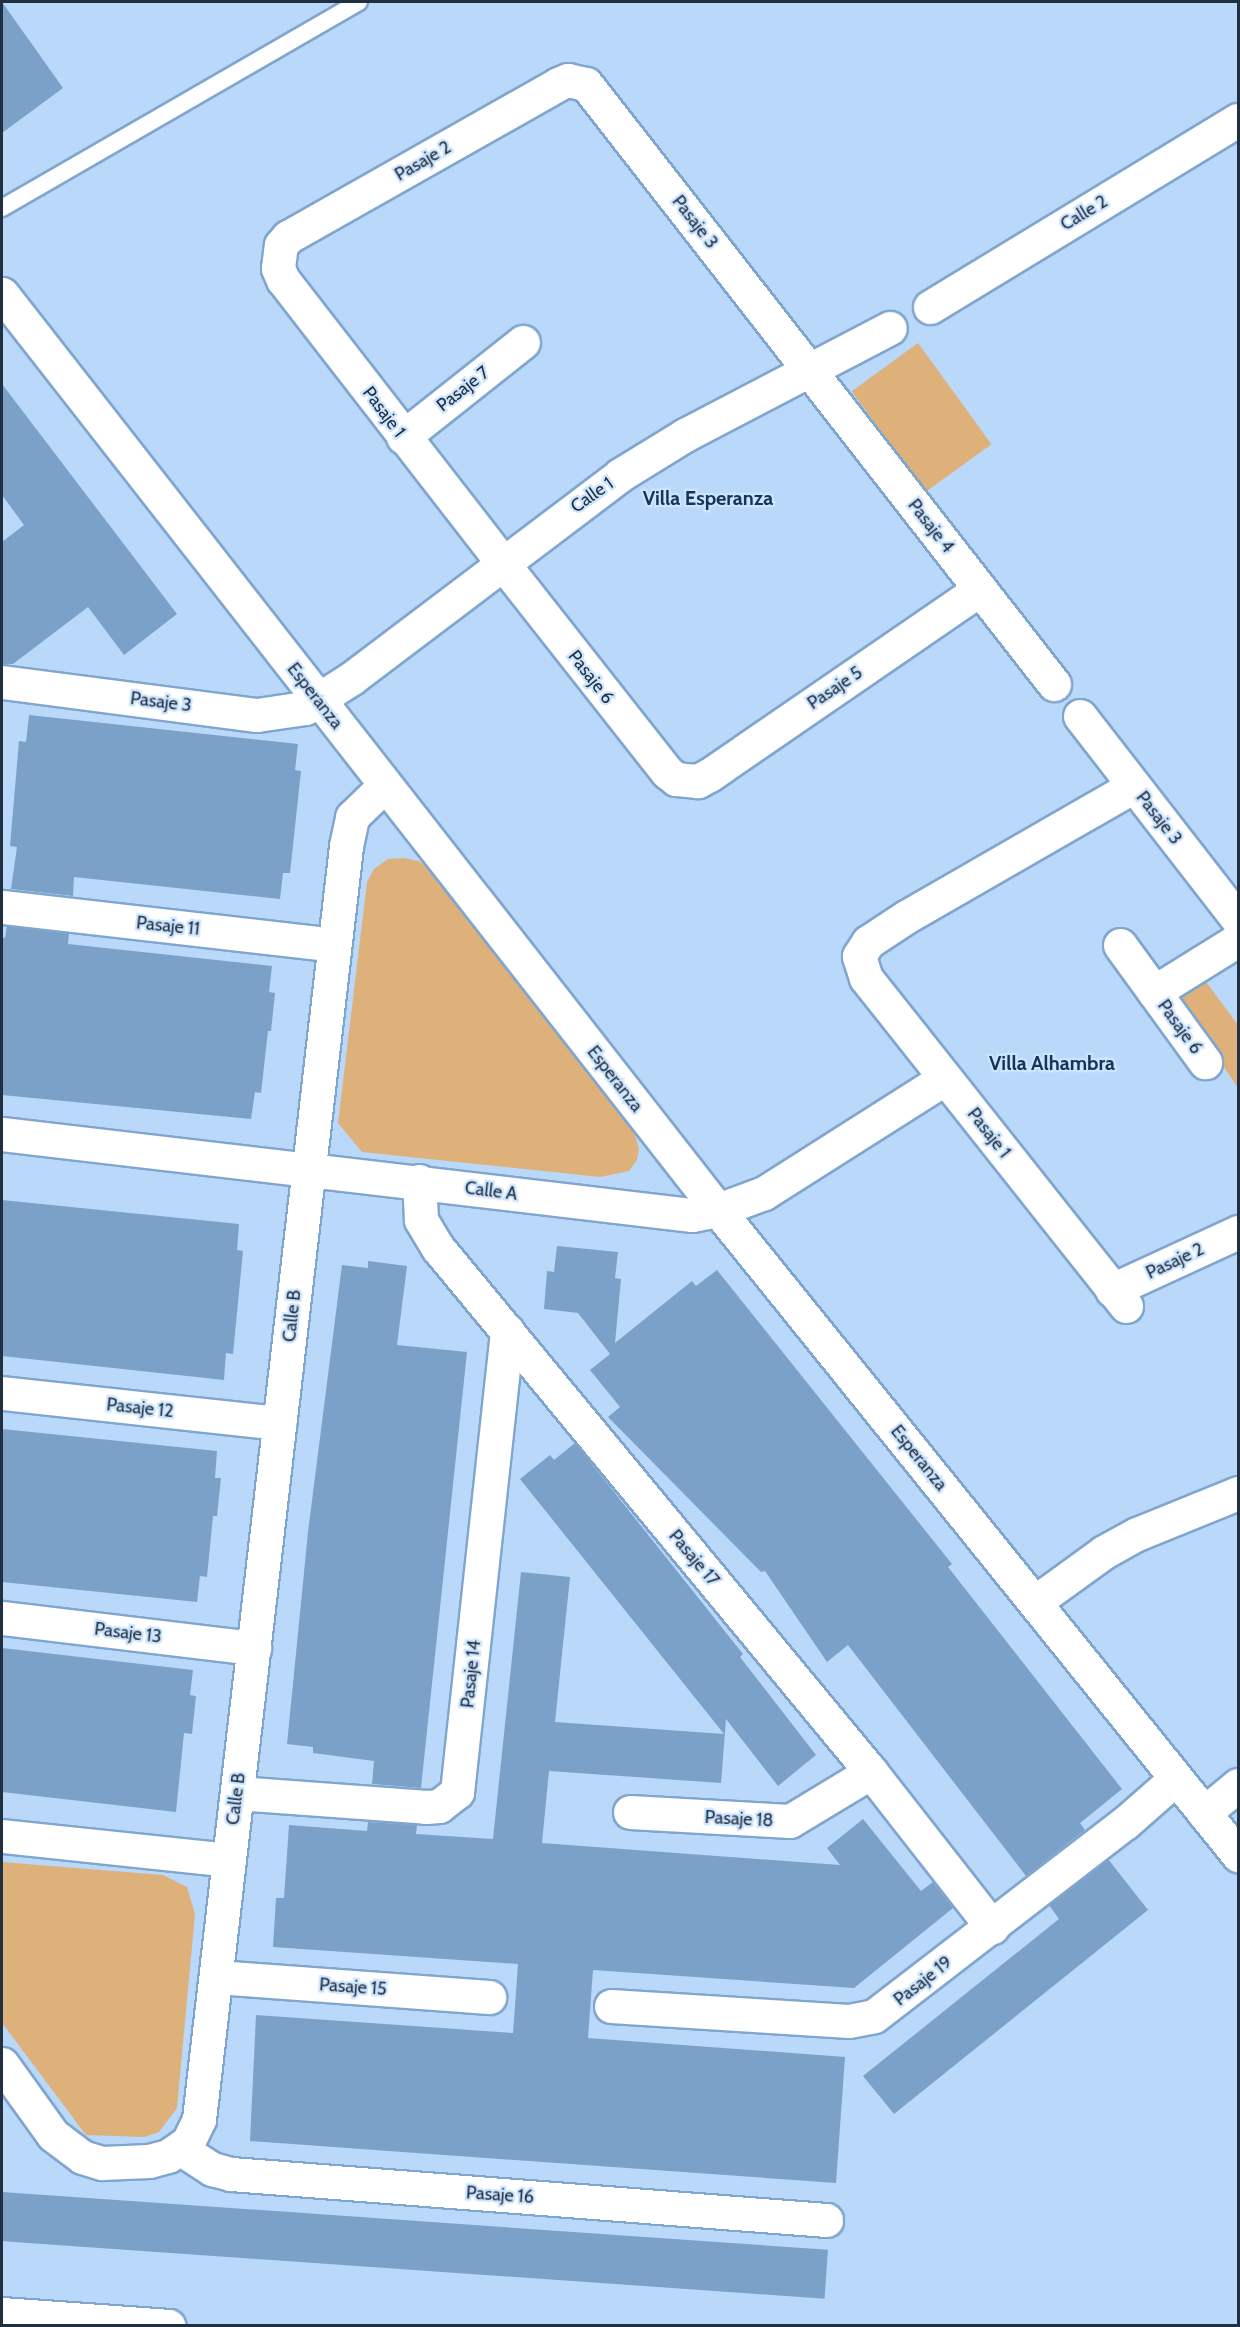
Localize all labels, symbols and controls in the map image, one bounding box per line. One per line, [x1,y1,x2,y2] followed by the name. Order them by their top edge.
[391,136,455,186] street label: Pasaje 2
[668,191,722,253] street label: Pasaje 3
[1057,191,1111,235] street label: Calle 2
[432,362,494,416] street label: Pasaje 7
[358,382,410,442] street label: Pasaje 1
[566,473,618,517] street label: Calle 1
[643,486,773,510] district label: Villa Esperanza
[903,495,959,557] street label: Pasaje 4
[563,646,619,708] street label: Pasaje 6
[282,659,348,733] street label: Esperanza
[803,662,867,714] street label: Pasaje 5
[129,688,193,716] street label: Pasaje 3
[1132,787,1186,849] street label: Pasaje 3
[135,912,201,940] street label: Pasaje 11
[1153,996,1207,1058] street label: Pasaje 6
[582,1042,648,1116] street label: Esperanza
[989,1051,1115,1075] district label: Villa Alhambra
[963,1104,1015,1162] street label: Pasaje 1
[464,1177,518,1205] street label: Calle A
[1143,1238,1207,1284] street label: Pasaje 2
[279,1289,305,1343] street label: Calle B
[105,1394,175,1422] street label: Pasaje 12
[886,1421,952,1495] street label: Esperanza
[664,1525,724,1591] street label: Pasaje 17
[93,1618,163,1648] street label: Pasaje 13
[457,1639,485,1709] street label: Pasaje 14
[222,1772,250,1826] street label: Calle B
[704,1806,774,1832] street label: Pasaje 18
[890,1952,956,2010] street label: Pasaje 19
[319,1974,387,2000] street label: Pasaje 15
[465,2182,535,2208] street label: Pasaje 16

